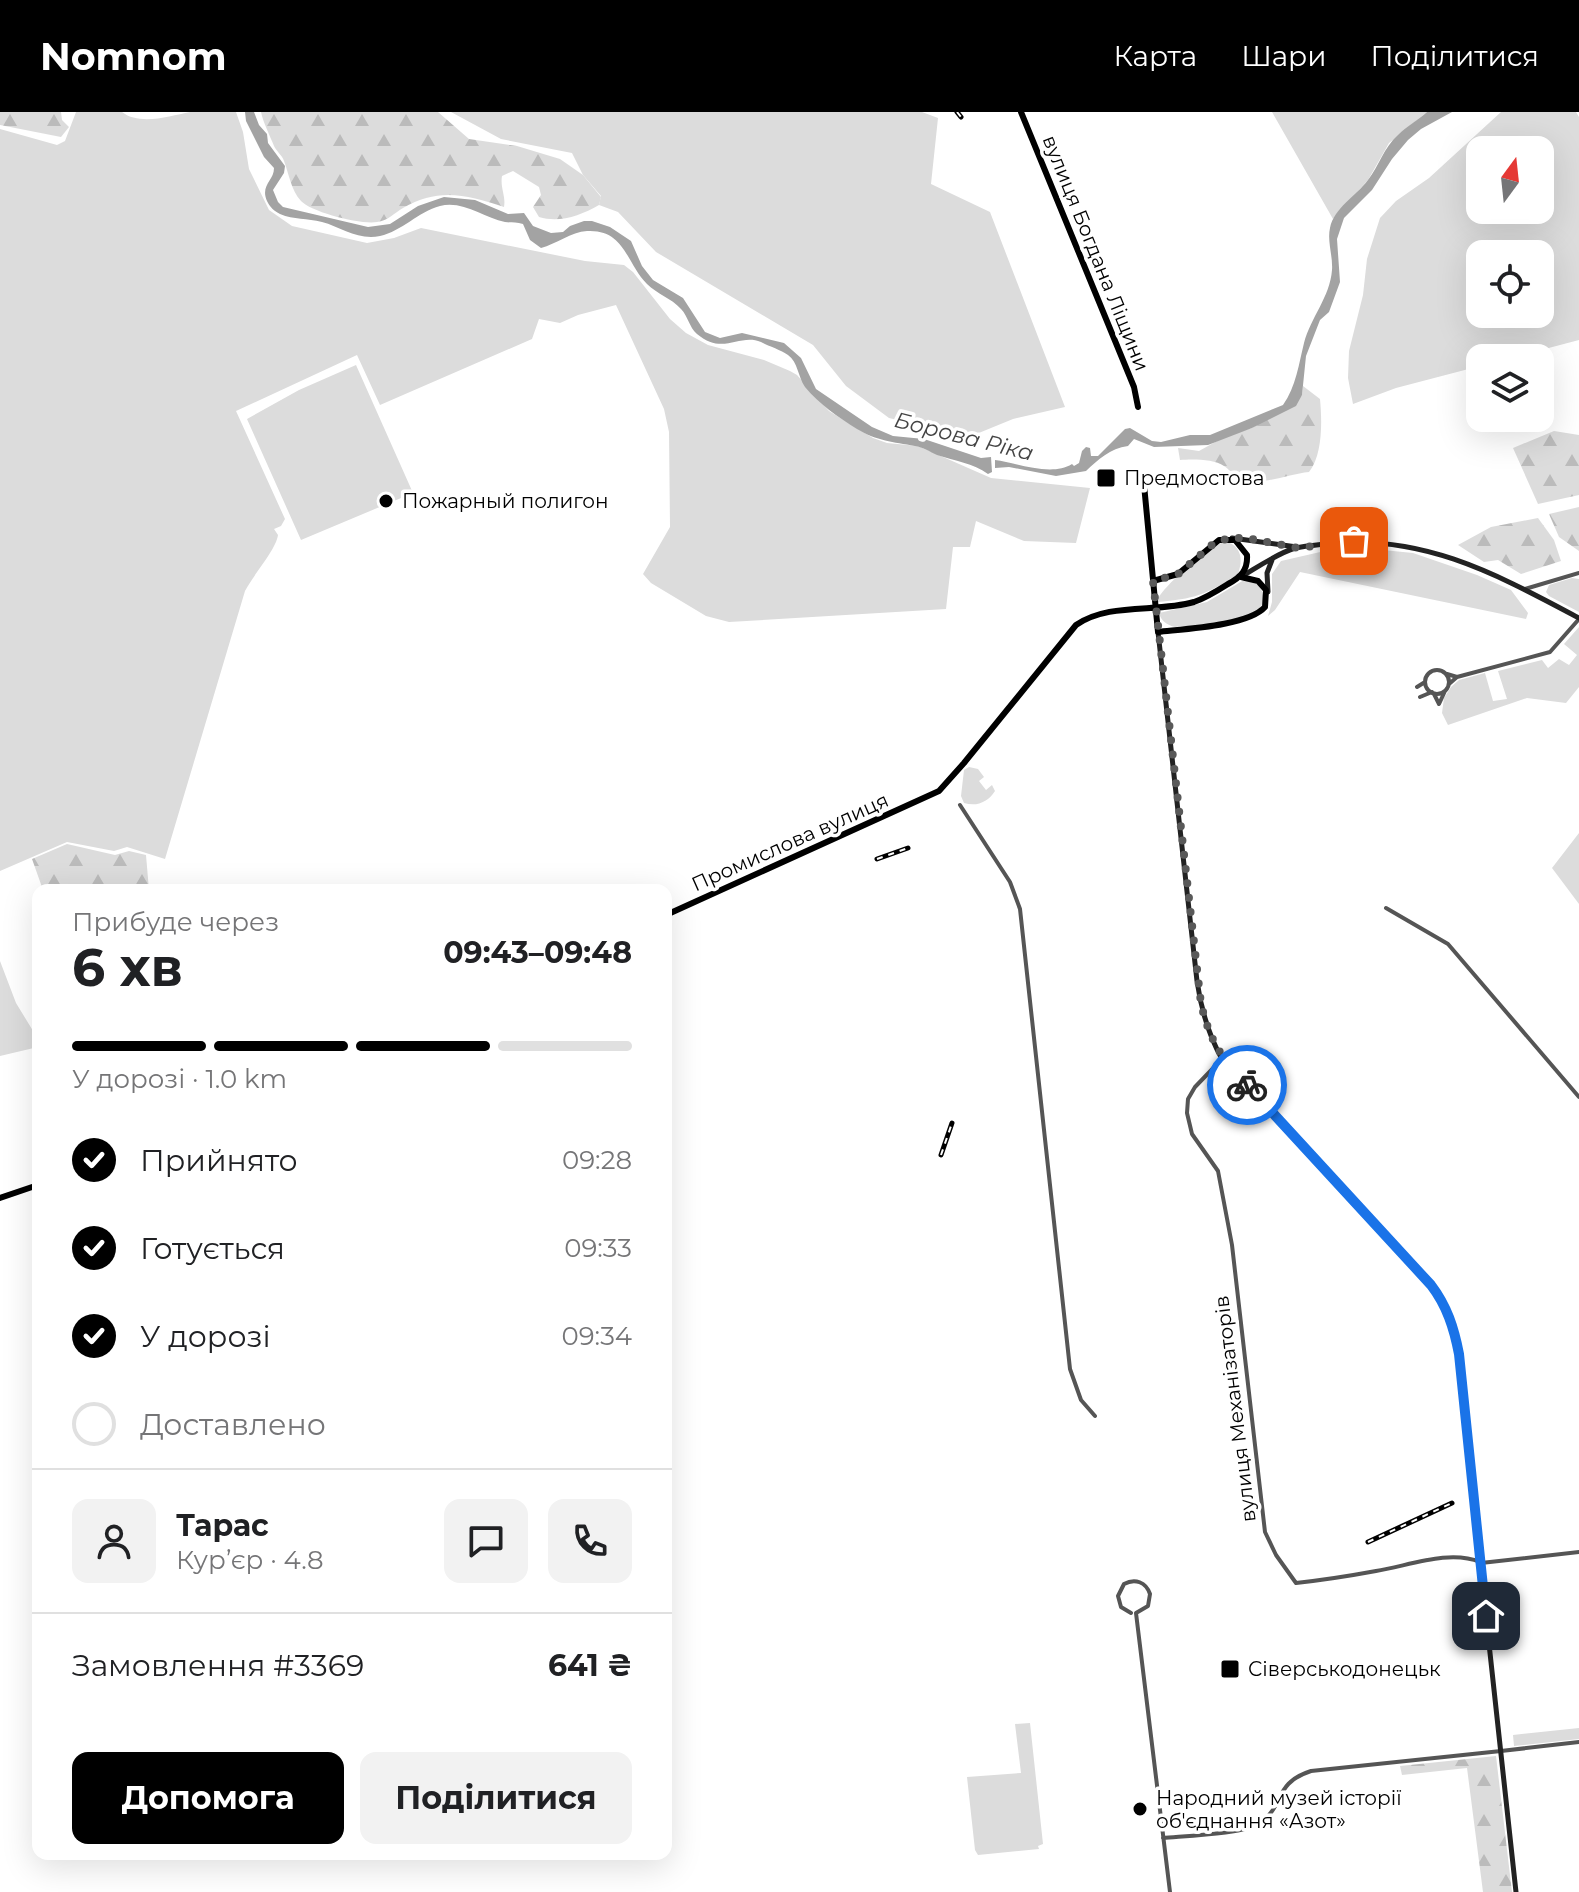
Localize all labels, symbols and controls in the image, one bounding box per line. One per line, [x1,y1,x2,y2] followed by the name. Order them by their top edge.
[40,33,227,80] text: Nomnom
[1113,39,1197,73] text: Карта
[1241,39,1327,73] text: Шари
[1371,39,1539,73] text: Поділитися
[1038,132,1154,374] street label: вулиця Богдана Ліщини
[1466,136,1554,224] north arrow
[1466,136,1554,432] map controls
[1466,240,1554,328] button: locate
[1466,344,1554,432] button: layers
[891,406,1036,467] water label: Борова Ріка
[1124,466,1264,490] place label: Предмостова
[1095,467,1117,489] marker: Предмостова
[402,489,609,513] place label: Пожарный полигон
[377,492,395,510] marker: Пожарный полигон
[1320,507,1388,575] pin
[1332,519,1376,563] icon: bag
[688,788,892,896] street label: Промислова вулиця
[72,906,279,938] text: Прибуде через
[443,934,632,971] text: 09:43–09:48
[72,936,183,999] text: 6 хв
[1207,1045,1287,1125] courier
[72,1063,287,1095] text: У дорозі · 1.0 km
[1225,1063,1269,1107] icon: bike
[72,1138,116,1182] icon: check
[140,1142,298,1179] text: Прийнято
[562,1144,632,1176] text: 09:28
[72,1226,116,1270] icon: check
[140,1230,285,1267] text: Готується
[564,1232,632,1264] text: 09:33
[1209,1294,1261,1524] street label: вулиця Механізаторів
[72,1314,116,1358] icon: check
[140,1318,271,1355] text: У дорозі
[562,1320,632,1352] text: 09:34
[140,1406,326,1443] text: Доставлено
[72,1499,156,1583] button: person
[444,1499,528,1583] button: chat
[548,1499,632,1583] button: phone
[176,1507,269,1544] text: Тарас
[176,1544,324,1576] text: Кур’єр · 4.8
[1452,1582,1520,1650] pin
[1464,1594,1508,1638] icon: home
[72,1647,364,1684] text: Замовлення #3369
[548,1647,632,1684] text: 641 ₴
[1248,1657,1441,1681] place label: Сіверськодонецьк
[1219,1658,1241,1680] marker: Сіверськодонецьк
[72,1752,344,1844] button: Допомога
[360,1752,632,1844] button: Поділитися
[1156,1786,1402,1833] place label: Народний музей історії об'єднання «Азот»
[1131,1800,1149,1818] marker: Народний музей історії об'єднання «Азот»

